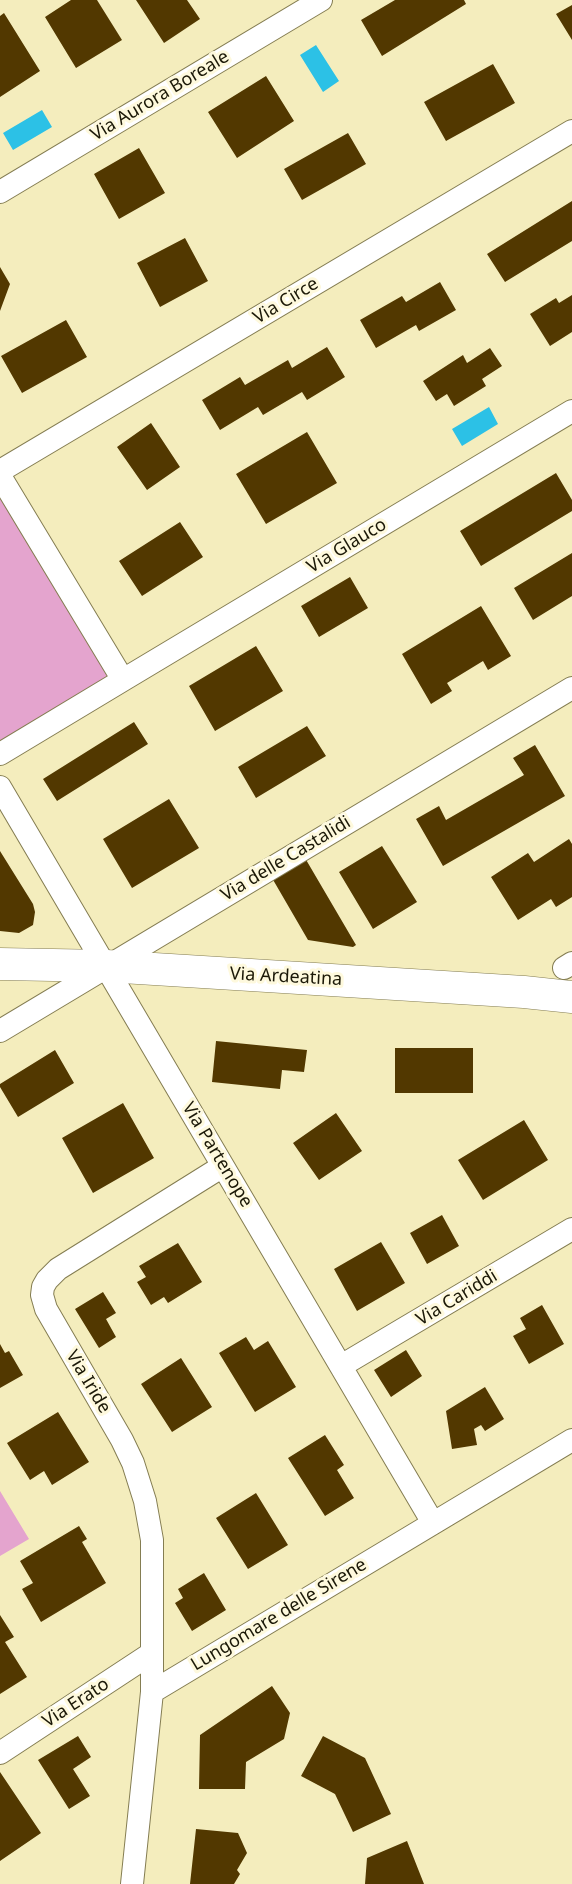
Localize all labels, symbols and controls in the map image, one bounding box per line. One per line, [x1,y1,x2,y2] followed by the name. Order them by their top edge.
[87,46,233,146] street label: Via Aurora Boreale
[250,273,322,329] street label: Via Circe
[303,514,391,578] street label: Via Glauco
[217,812,355,906] street label: Via delle Castalidi
[229,963,343,991] street label: Via Ardeatina
[177,1099,257,1211] street label: Via Partenope
[413,1265,501,1331] street label: Via Cariddi
[61,1347,115,1417] street label: Via Iride
[187,1554,371,1676] street label: Lungomare delle Sirene
[39,1674,113,1732] street label: Via Erato

